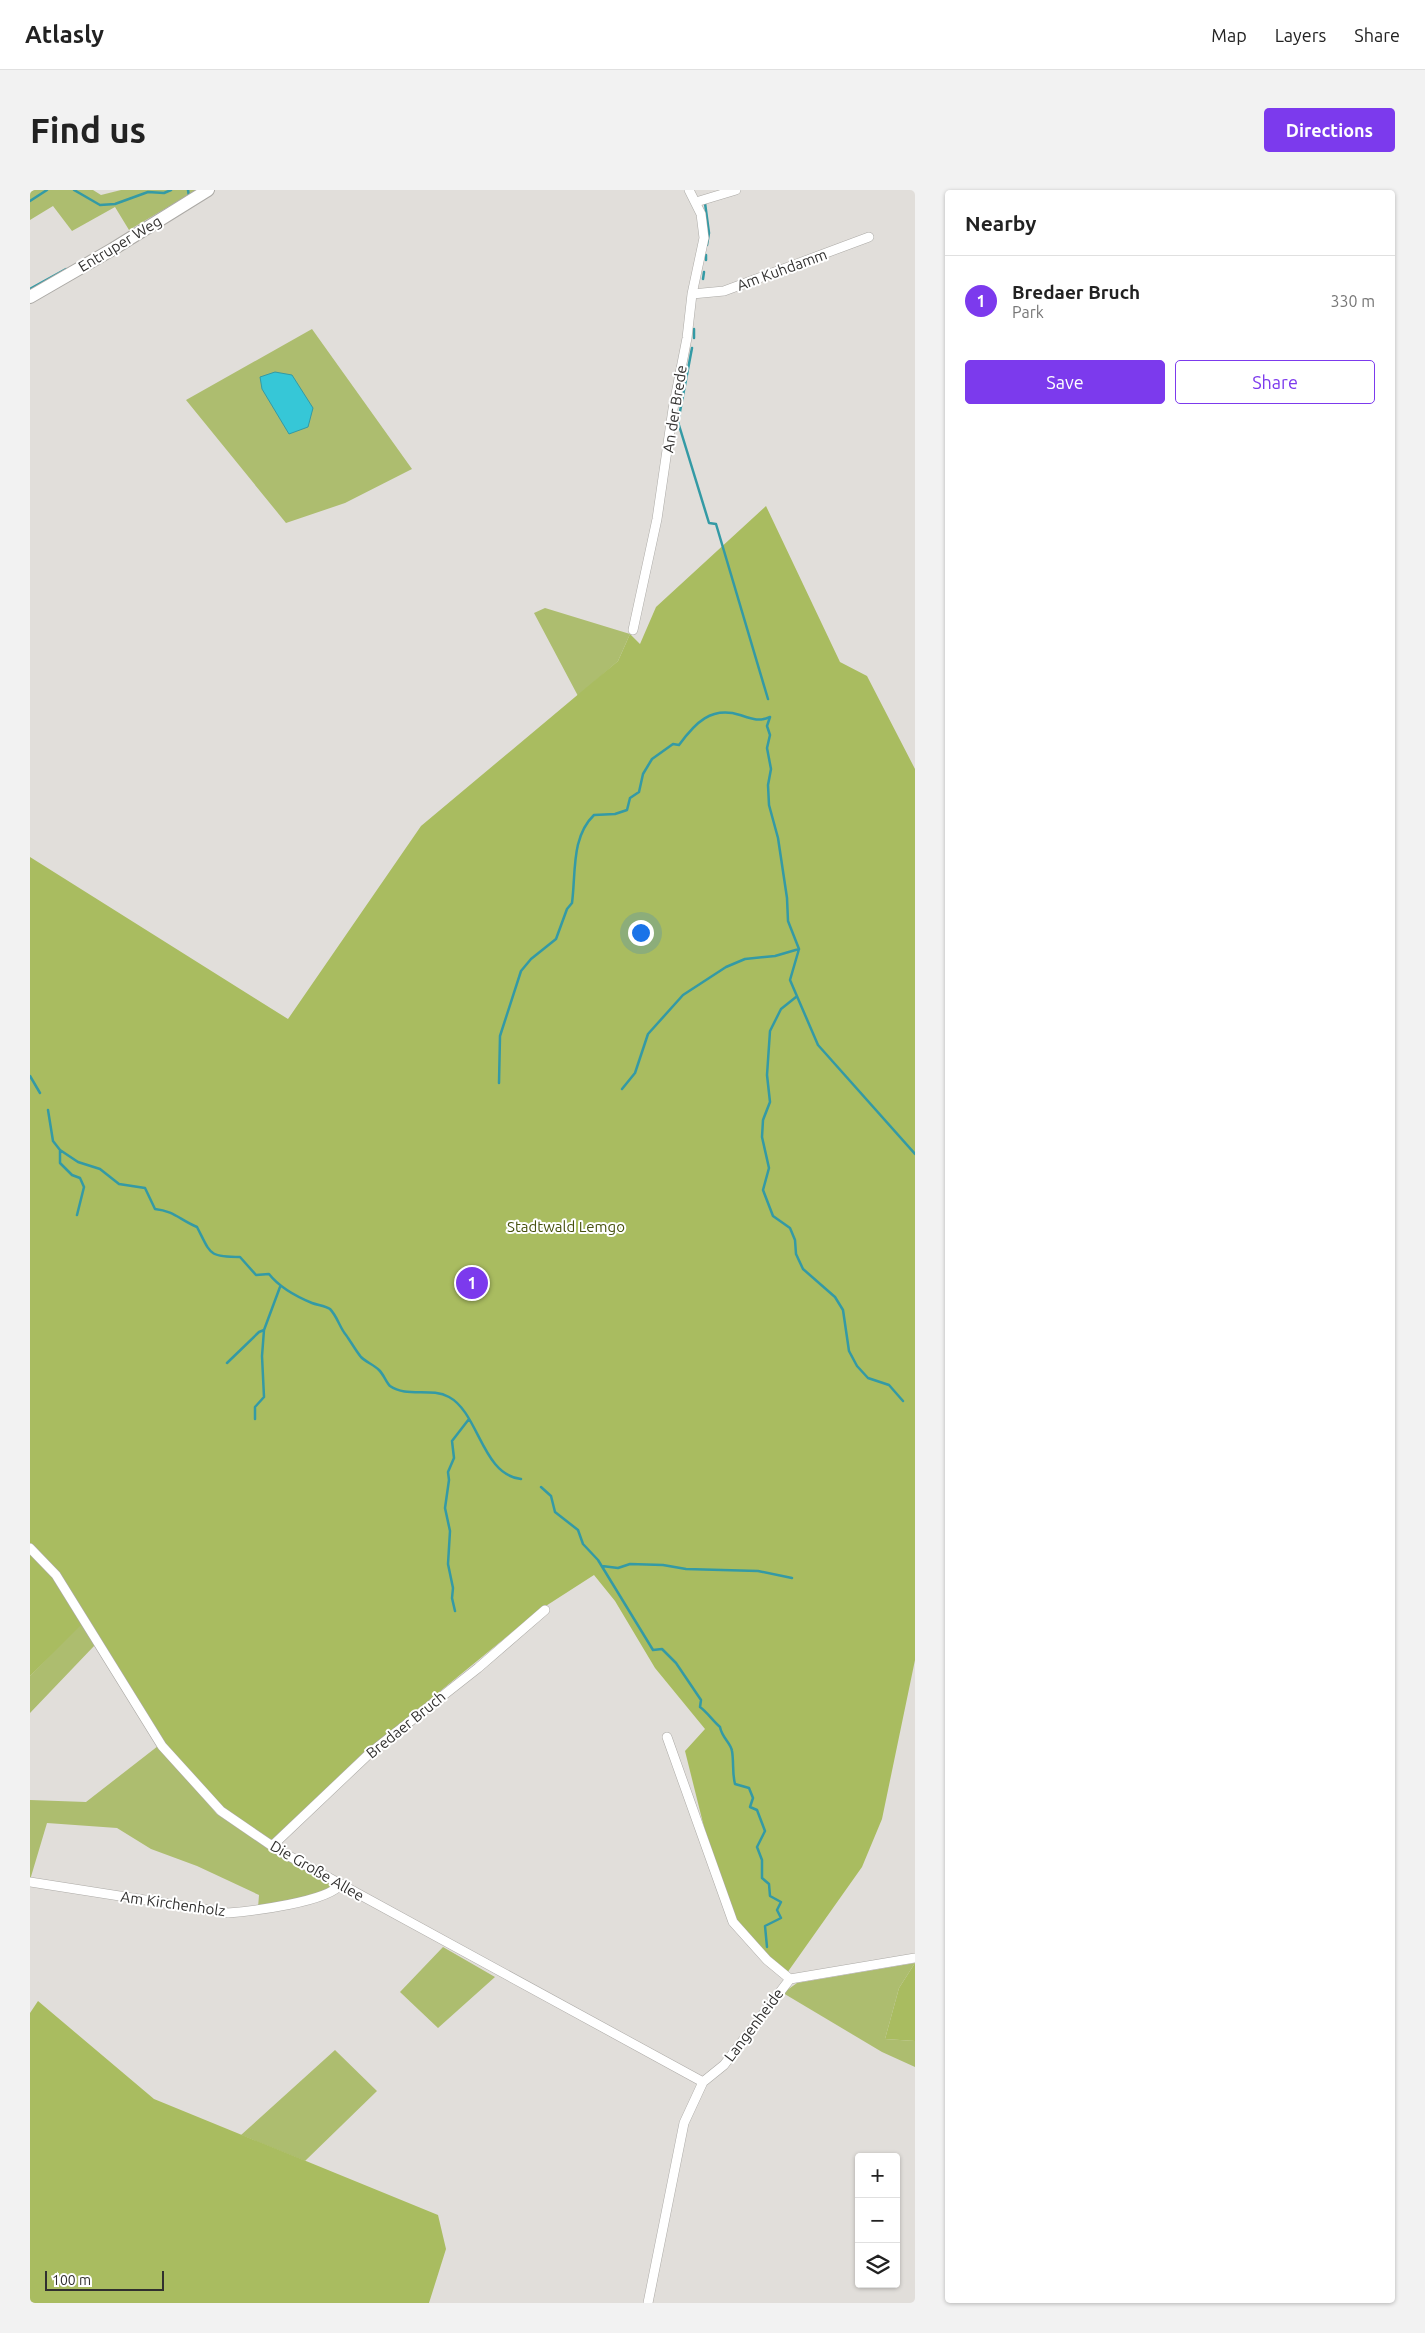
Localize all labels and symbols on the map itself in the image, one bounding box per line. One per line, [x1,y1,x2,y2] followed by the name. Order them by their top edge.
[75,212,164,275] street label: Entruper Weg
[734,245,829,294] street label: Am Kuhdamm
[659,364,690,454] street label: An der Brede
[628,920,654,946] your location
[507,1218,625,1235] park label: Stadtwald Lemgo
[456,1264,488,1302] pin: 1
[363,1688,449,1762] street label: Bredaer Bruch
[267,1837,367,1904] street label: Die Große Allee
[120,1888,227,1919] street label: Am Kirchenholz
[721,1985,787,2065] street label: Langenheide
[45,2268,164,2291] scale bar

